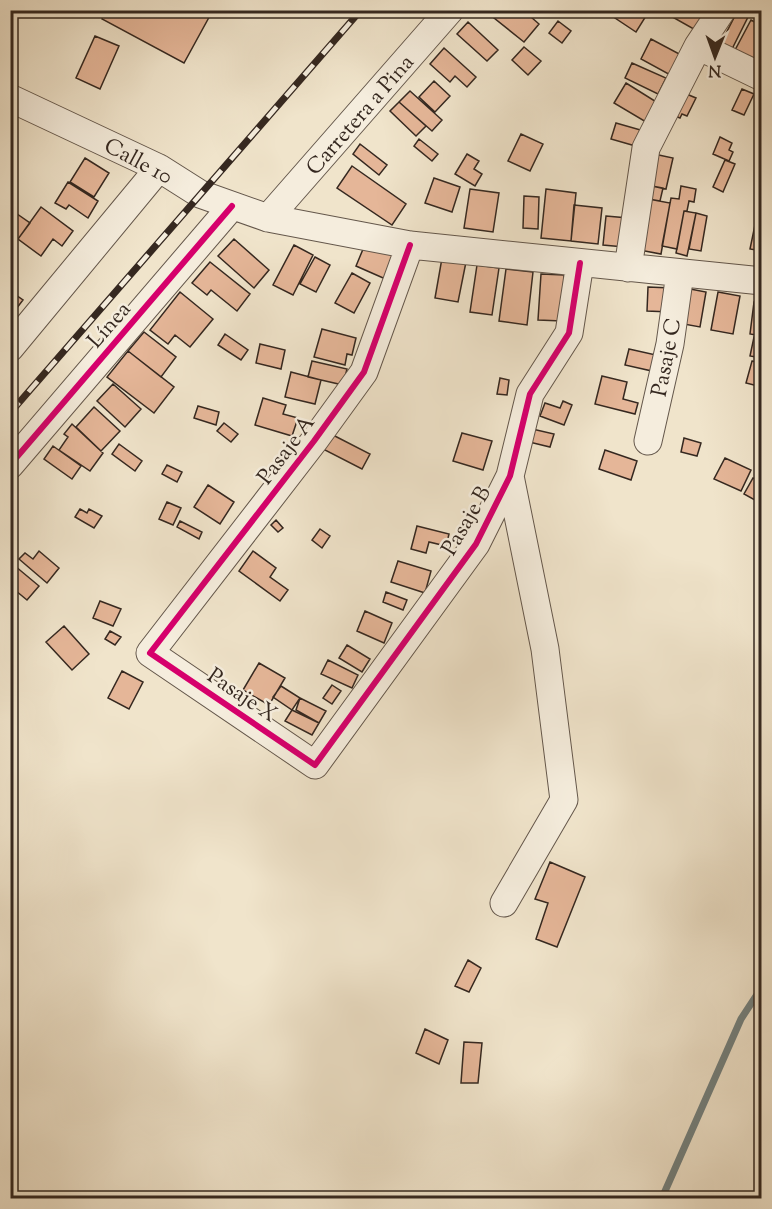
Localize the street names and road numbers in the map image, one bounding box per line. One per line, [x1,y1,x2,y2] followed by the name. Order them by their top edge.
[300,48,423,183] street label: Carretera a Pina
[98,131,178,194] street label: Calle 10
[81,296,140,356] street label: Línea
[645,315,691,400] street label: Pasaje C
[251,409,324,492] street label: Pasaje A
[435,481,500,562] street label: Pasaje B
[200,661,283,732] street label: Pasaje X

